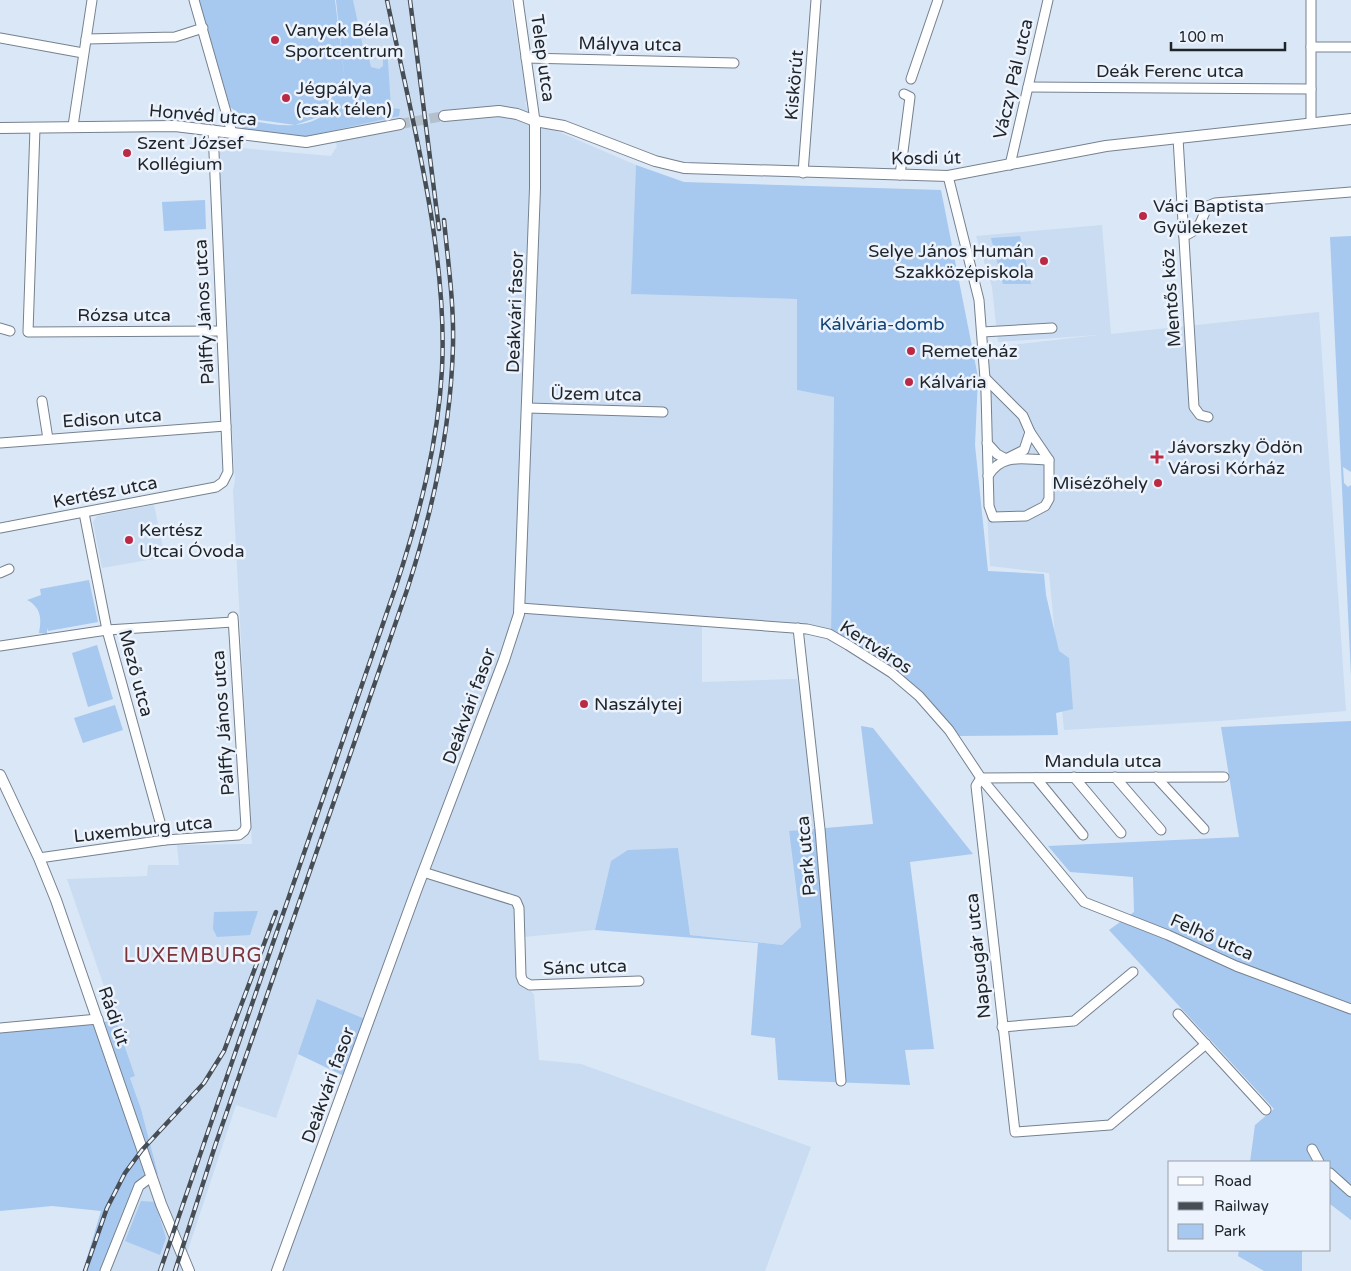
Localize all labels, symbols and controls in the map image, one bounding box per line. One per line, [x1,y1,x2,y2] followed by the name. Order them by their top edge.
[526,13,560,103] street label: Telep utca
[988,17,1038,141] street label: Váczy Pál utca
[285,19,404,62] place label: Vanyek Béla Sportcentrum
[1171,20,1285,52] scale bar
[1178,28,1224,46] text: 100 m
[578,32,682,56] street label: Mályva utca
[269,34,281,46] marker: Vanyek Béla Sportcentrum
[780,49,808,121] street label: Kiskörút
[1096,60,1244,82] street label: Deák Ferenc utca
[296,77,392,120] place label: Jégpálya (csak télen)
[280,92,292,104] marker: Jégpálya (csak télen)
[148,99,258,131] street label: Honvéd utca
[137,132,244,175] place label: Szent József Kollégium
[891,146,961,170] street label: Kosdi út
[121,147,133,159] marker: Szent József Kollégium
[1153,195,1264,238] place label: Váci Baptista Gyülekezet
[1137,210,1149,222] marker: Váci Baptista Gyülekezet
[189,239,219,385] street label: Pálffy János utca
[868,240,1034,283] place label: Selye János Humán Szakközépiskola
[1157,248,1185,348] street label: Mentős köz
[502,251,528,373] street label: Deákvári fasor
[1038,255,1050,267] marker: Selye János Humán Szakközépiskola
[77,304,171,326] street label: Rózsa utca
[819,313,945,335] park label: Kálvária-domb
[921,340,1018,362] place label: Remeteház
[905,345,917,357] marker: Remeteház
[919,371,987,393] place label: Kálvária
[903,376,915,388] marker: Kálvária
[550,382,642,406] street label: Üzem utca
[61,404,163,432] street label: Edison utca
[1168,436,1303,479] place label: Jávorszky Ödön Városi Kórház
[1150,450,1164,464] marker: Jávorszky Ödön Városi Kórház
[51,471,159,513] street label: Kertész utca
[1052,472,1148,494] place label: Misézőhely
[1152,477,1164,489] marker: Misézőhely
[139,519,245,562] place label: Kertész Utcai Óvoda
[123,534,135,546] marker: Kertész Utcai Óvoda
[836,616,916,678] street label: Kertváros
[114,627,158,719] street label: Mező utca
[438,645,500,767] street label: Deákvári fasor
[207,650,239,796] street label: Pálffy János utca
[594,693,682,715] place label: Naszálytej
[578,698,590,710] marker: Naszálytej
[1044,750,1162,772] street label: Mandula utca
[72,811,214,847] street label: Luxemburg utca
[792,815,820,897] street label: Park utca
[960,892,996,1020] street label: Napsugár utca
[1167,909,1257,965] street label: Felhő utca
[123,944,263,968] district label: LUXEMBURG
[543,955,627,979] street label: Sánc utca
[94,983,134,1049] street label: Rádi út
[297,1024,359,1146] street label: Deákvári fasor
[1168,1161,1331,1251] legend
[1214,1172,1252,1190] text: Road
[1214,1197,1269,1215] text: Railway
[1214,1222,1246,1240] text: Park

